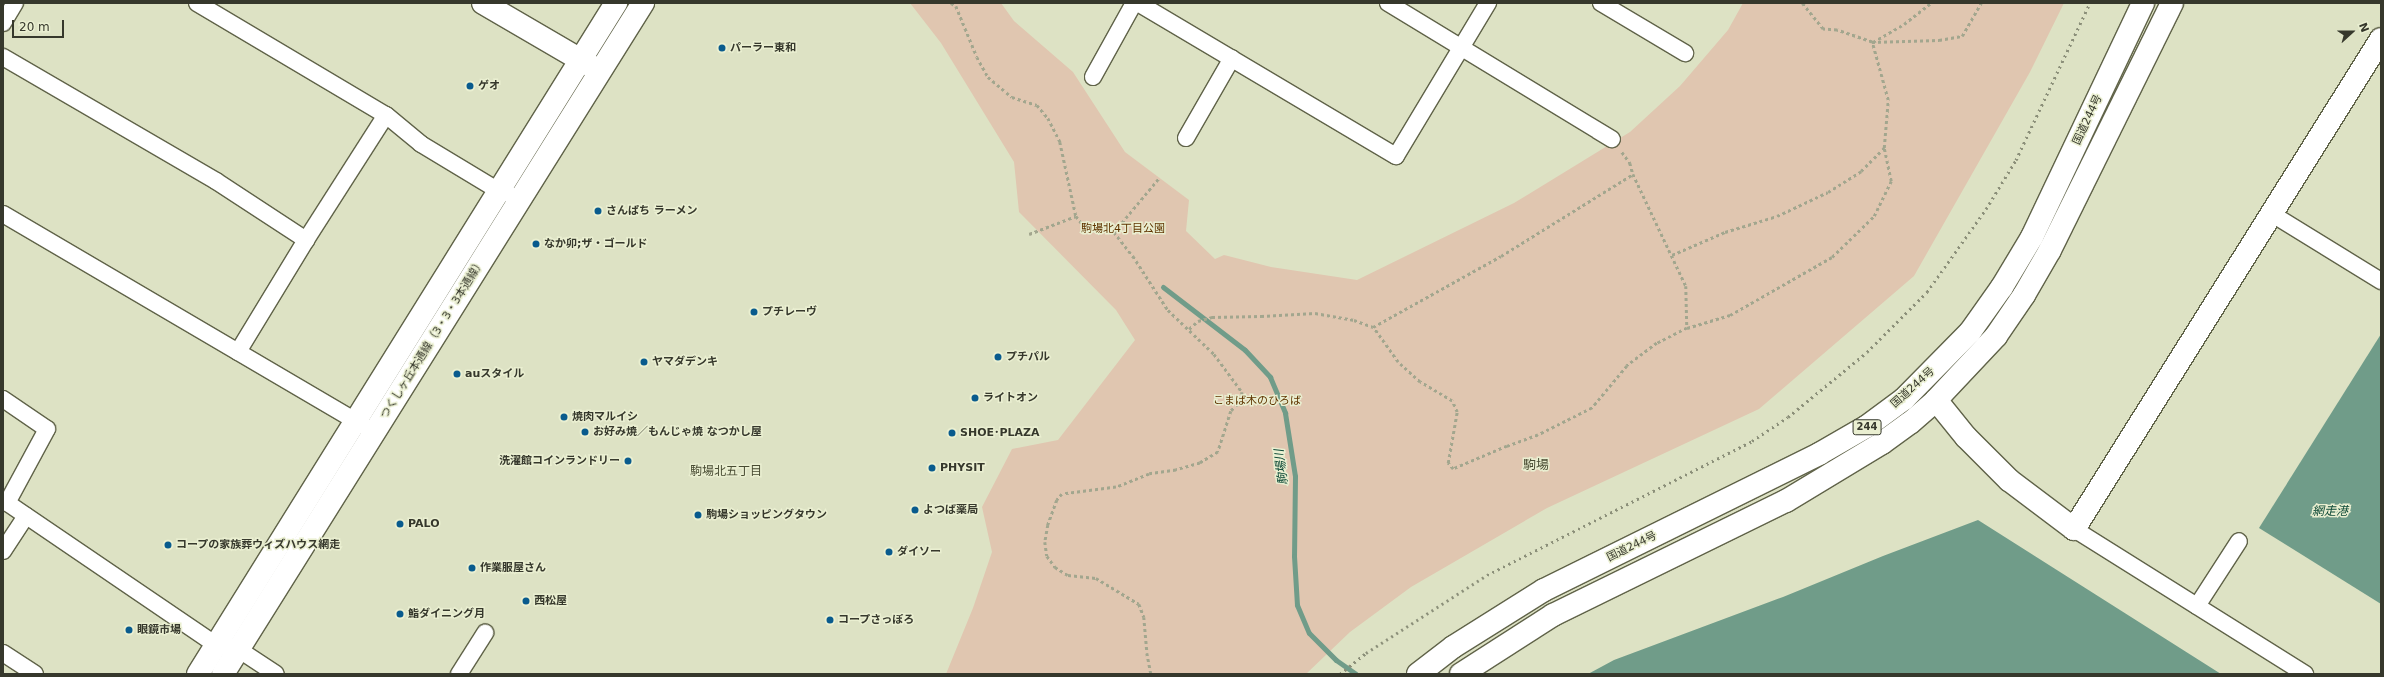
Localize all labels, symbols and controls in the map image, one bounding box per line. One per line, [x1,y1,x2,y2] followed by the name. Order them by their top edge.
[14,12,66,38] scale bar
[2332,12,2372,52] north arrow
[19,20,50,34] text: 20 m
[2356,21,2371,34] text: N
[730,41,796,55] place label: パーラー東和
[717,43,727,53] marker: パーラー東和
[478,79,500,93] place label: ゲオ
[465,81,475,91] marker: ゲオ
[2071,93,2105,147] street label: 国道244号
[606,204,698,218] place label: さんぱち ラーメン
[593,206,603,216] marker: さんぱち ラーメン
[1081,222,1165,236] park label: 駒場北4丁目公園
[544,237,647,251] place label: なか卯;ザ・ゴールド
[531,239,541,249] marker: なか卯;ザ・ゴールド
[378,257,488,421] street label: つくしヶ丘本通線（3・3・3本通線）
[762,305,817,319] place label: プチレーヴ
[749,307,759,317] marker: プチレーヴ
[1006,350,1050,364] place label: プチパル
[993,352,1003,362] marker: プチパル
[652,355,718,369] place label: ヤマダデンキ
[639,357,649,367] marker: ヤマダデンキ
[1889,365,1937,411] street label: 国道244号
[465,367,524,381] place label: auスタイル
[452,369,462,379] marker: auスタイル
[983,391,1038,405] place label: ライトオン
[970,393,980,403] marker: ライトオン
[1213,394,1301,408] park label: こまば木のひろば
[572,410,638,424] place label: 焼肉マルイシ
[559,412,569,422] marker: 焼肉マルイシ
[1852,419,1882,435] road number: 244
[593,425,762,439] place label: お好み焼／もんじゃ焼 なつかし屋
[960,426,1040,440] place label: SHOE･PLAZA
[580,427,590,437] marker: お好み焼／もんじゃ焼 なつかし屋
[947,428,957,438] marker: SHOE･PLAZA
[1273,448,1291,486] water label: 駒場川
[499,454,620,468] place label: 洗濯館コインランドリー
[623,456,633,466] marker: 洗濯館コインランドリー
[1523,457,1549,473] district label: 駒場
[940,461,985,475] place label: PHYSIT
[927,463,937,473] marker: PHYSIT
[690,465,762,479] district label: 駒場北五丁目
[923,503,978,517] place label: よつば薬局
[910,505,920,515] marker: よつば薬局
[2312,505,2348,519] water label: 網走港
[706,508,827,522] place label: 駒場ショッピングタウン
[693,510,703,520] marker: 駒場ショッピングタウン
[408,517,440,531] place label: PALO
[395,519,405,529] marker: PALO
[1605,529,1659,565] street label: 国道244号
[176,538,341,552] place label: コープの家族葬ウィズハウス網走
[163,540,173,550] marker: コープの家族葬ウィズハウス網走
[897,545,941,559] place label: ダイソー
[884,547,894,557] marker: ダイソー
[480,561,546,575] place label: 作業服屋さん
[467,563,477,573] marker: 作業服屋さん
[534,594,567,608] place label: 西松屋
[521,596,531,606] marker: 西松屋
[408,607,485,621] place label: 鮨ダイニング月
[395,609,405,619] marker: 鮨ダイニング月
[838,613,915,627] place label: コープさっぽろ
[825,615,835,625] marker: コープさっぽろ
[137,623,181,637] place label: 眼鏡市場
[124,625,134,635] marker: 眼鏡市場

